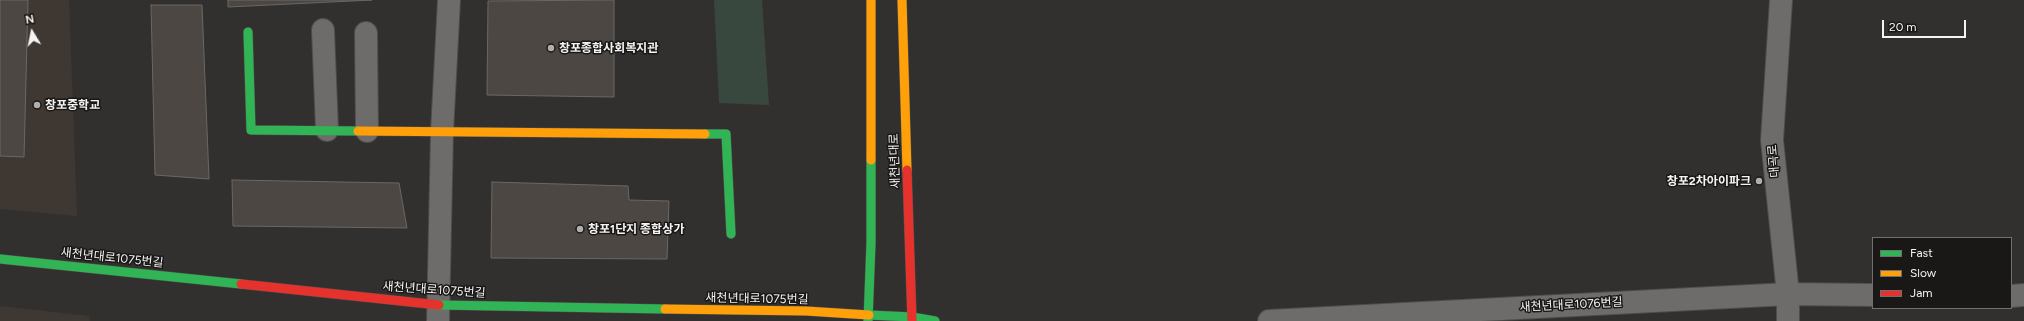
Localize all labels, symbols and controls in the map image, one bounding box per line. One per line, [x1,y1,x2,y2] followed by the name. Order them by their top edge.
[12,12,52,52] north arrow
[1884,12,1968,38] scale bar
[24,13,35,27] text: N
[1889,20,1917,34] text: 20 m
[559,41,658,55] place label: 창포종합사회복지관
[546,43,556,53] marker: 창포종합사회복지관
[45,98,100,112] place label: 창포중학교
[32,100,42,110] marker: 창포중학교
[887,133,903,189] street label: 새천년대로
[1765,144,1783,178] street label: 대곡로
[1667,174,1751,188] place label: 창포2차아이파크
[1754,176,1764,186] marker: 창포2차아이파크
[588,222,684,236] place label: 창포1단지 종합상가
[575,224,585,234] marker: 창포1단지 종합상가
[1872,237,2012,309] legend
[60,245,164,271] street label: 새천년대로1075번길
[1910,246,1933,260] text: Fast
[1910,266,1936,280] text: Slow
[382,279,486,301] street label: 새천년대로1075번길
[1910,286,1933,300] text: Jam
[705,291,809,307] street label: 새천년대로1075번길
[1519,295,1623,315] street label: 새천년대로1076번길

